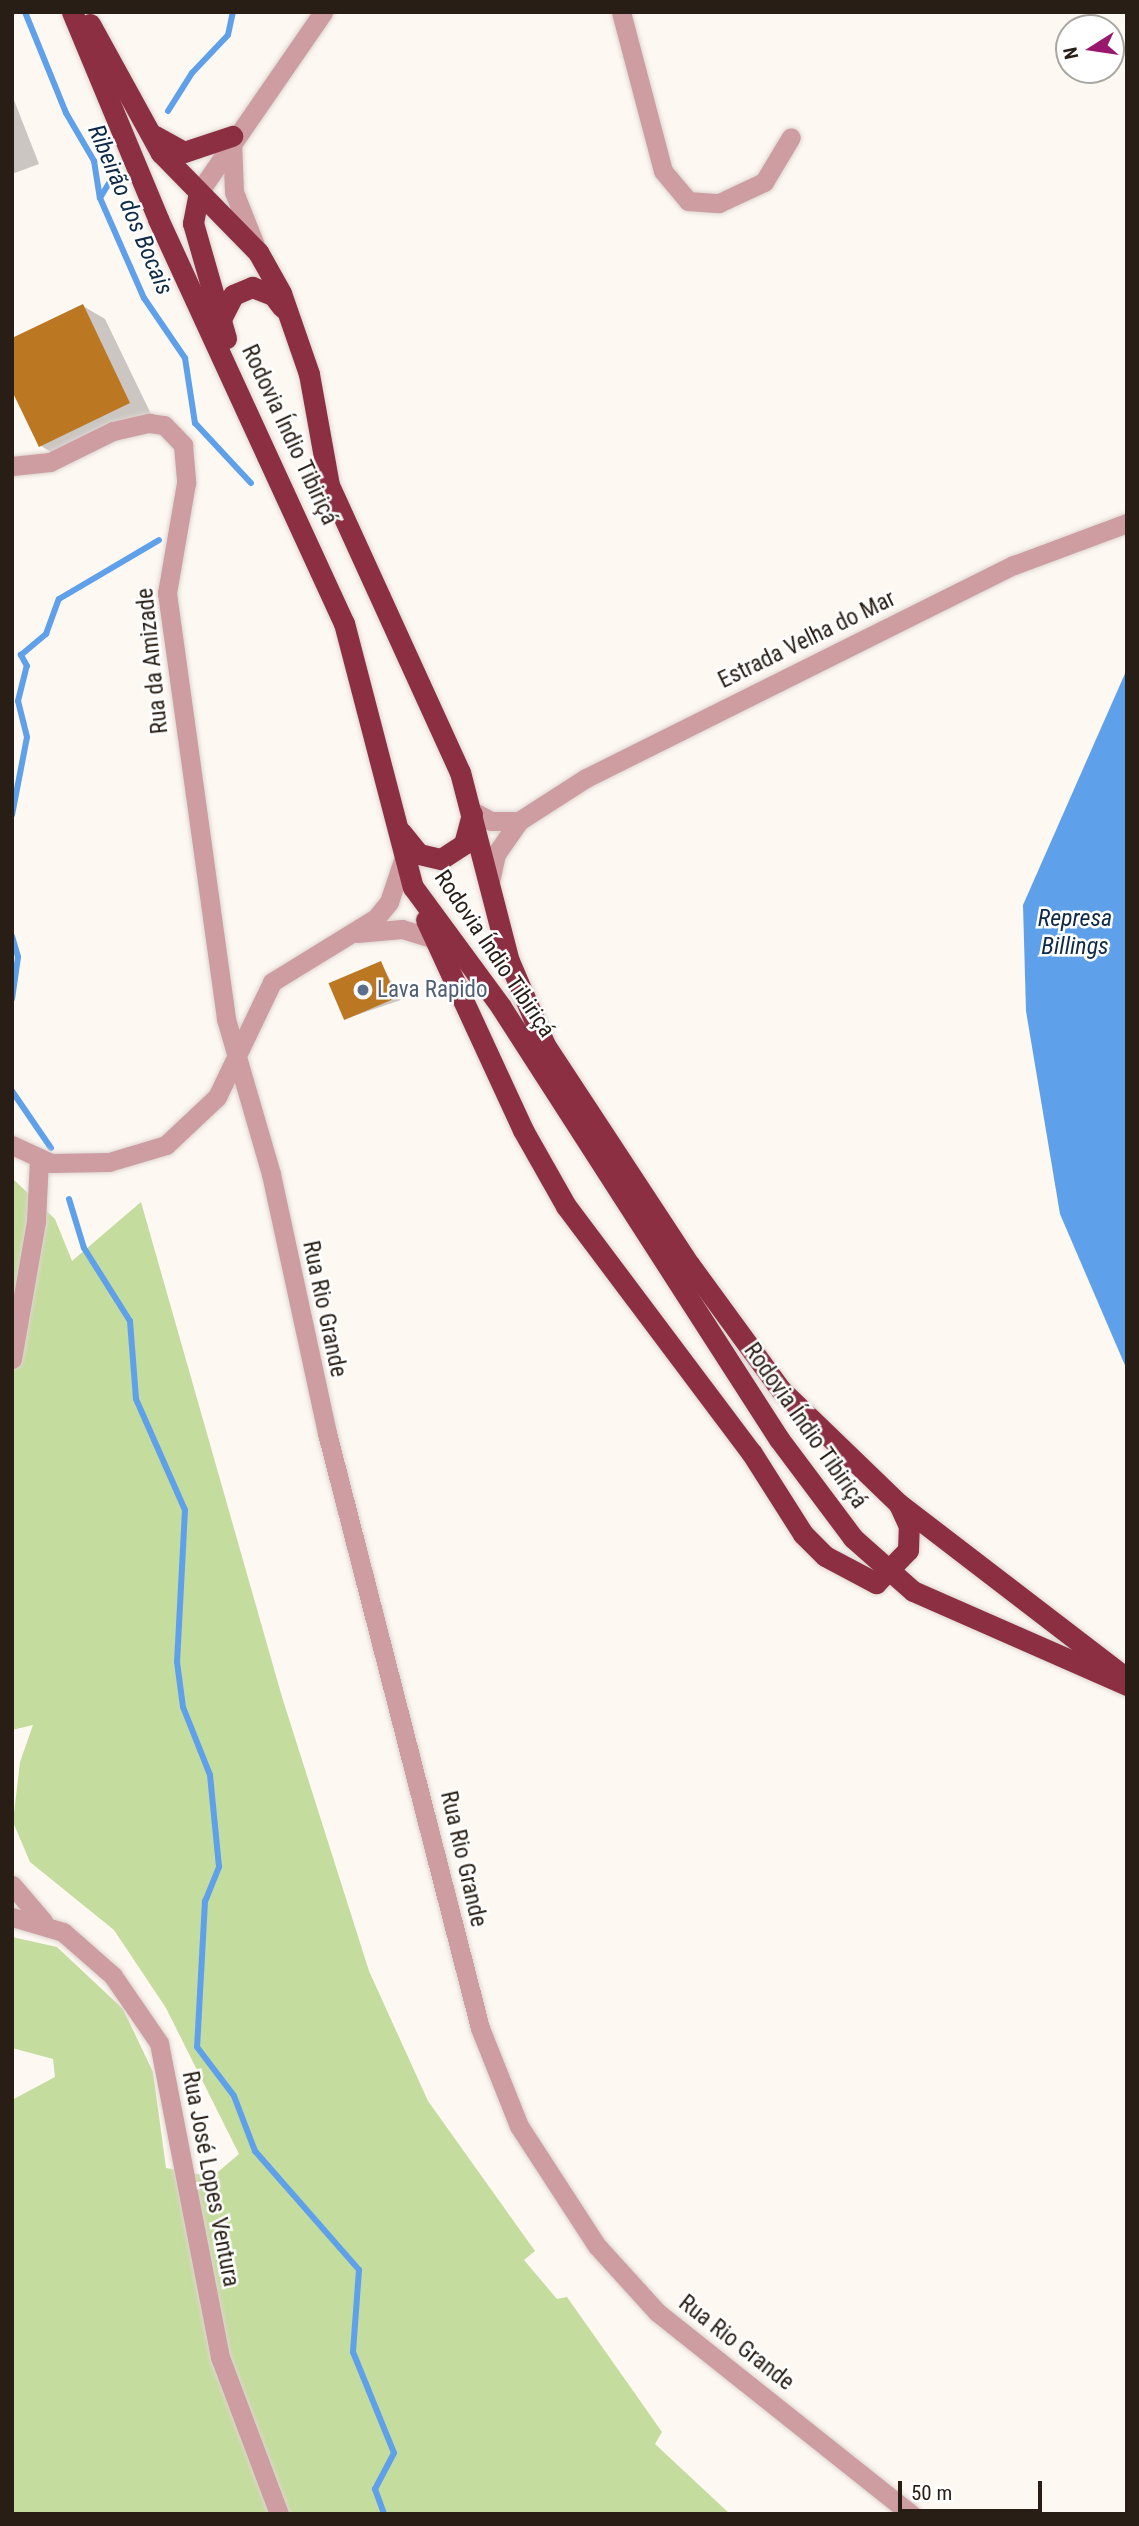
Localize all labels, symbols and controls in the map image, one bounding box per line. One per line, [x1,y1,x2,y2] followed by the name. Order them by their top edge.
[1055,14,1125,84] north arrow
[1058,45,1083,61] text: N
[81,121,179,299] water label: Ribeirão dos Bocais
[235,340,343,530] street label: Rodovia Índio Tibiriçá
[714,585,900,695] street label: Estrada Velha do Mar
[132,587,174,735] street label: Rua da Amizade
[428,865,560,1043] street label: Rodovia Índio Tibiriçá
[1038,905,1112,961] water label: Represa Billings
[377,976,488,1004] place label: Lava Rapido
[355,982,371,998] marker: Lava Rapido
[296,1238,352,1380] street label: Rua Rio Grande
[737,1338,873,1514] street label: Rodovia Índio Tibiriçá
[434,1788,492,1930] street label: Rua Rio Grande
[176,2069,244,2289] street label: Rua José Lopes Ventura
[673,2290,799,2396] street label: Rua Rio Grande
[901,2466,1044,2510] scale bar
[911,2481,952,2505] text: 50 m

